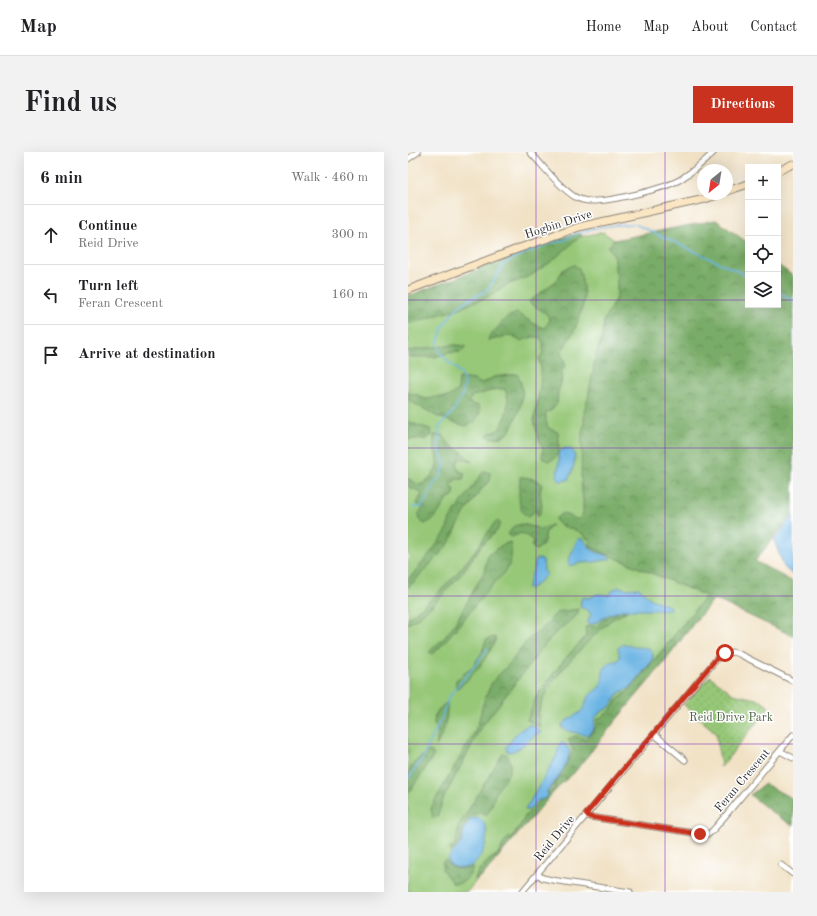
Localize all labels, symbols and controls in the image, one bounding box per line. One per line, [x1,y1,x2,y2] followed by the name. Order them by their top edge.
[20,18,57,37] text: Map
[586,20,621,34] text: Home
[643,20,669,34] text: Map
[691,20,728,34] text: About
[750,20,797,34] text: Contact
[693,86,793,123] button: Directions
[24,90,117,118] text: Find us
[697,164,733,200] north arrow
[745,164,781,308] map controls
[745,164,781,200] button: +
[40,170,83,187] text: 6 min
[291,171,368,184] text: Walk · 460 m
[745,200,781,236] button: −
[523,208,594,241] street label: Hogbin Drive
[78,219,137,234] text: Continue
[40,224,62,246] icon: ahead
[331,228,368,241] text: 300 m
[745,236,781,272] button: locate
[78,237,138,250] text: Reid Drive
[745,272,781,308] button: layers
[78,279,138,294] text: Turn left
[40,284,62,306] icon: left
[331,288,368,301] text: 160 m
[78,297,163,310] text: Feran Crescent
[40,344,62,366] icon: arrive
[78,347,216,362] text: Arrive at destination
[716,644,734,662] route start
[689,712,773,724] park label: Reid Drive Park
[713,747,773,815] street label: Feran Crescent
[532,813,578,864] street label: Reid Drive
[691,825,709,843] route end

